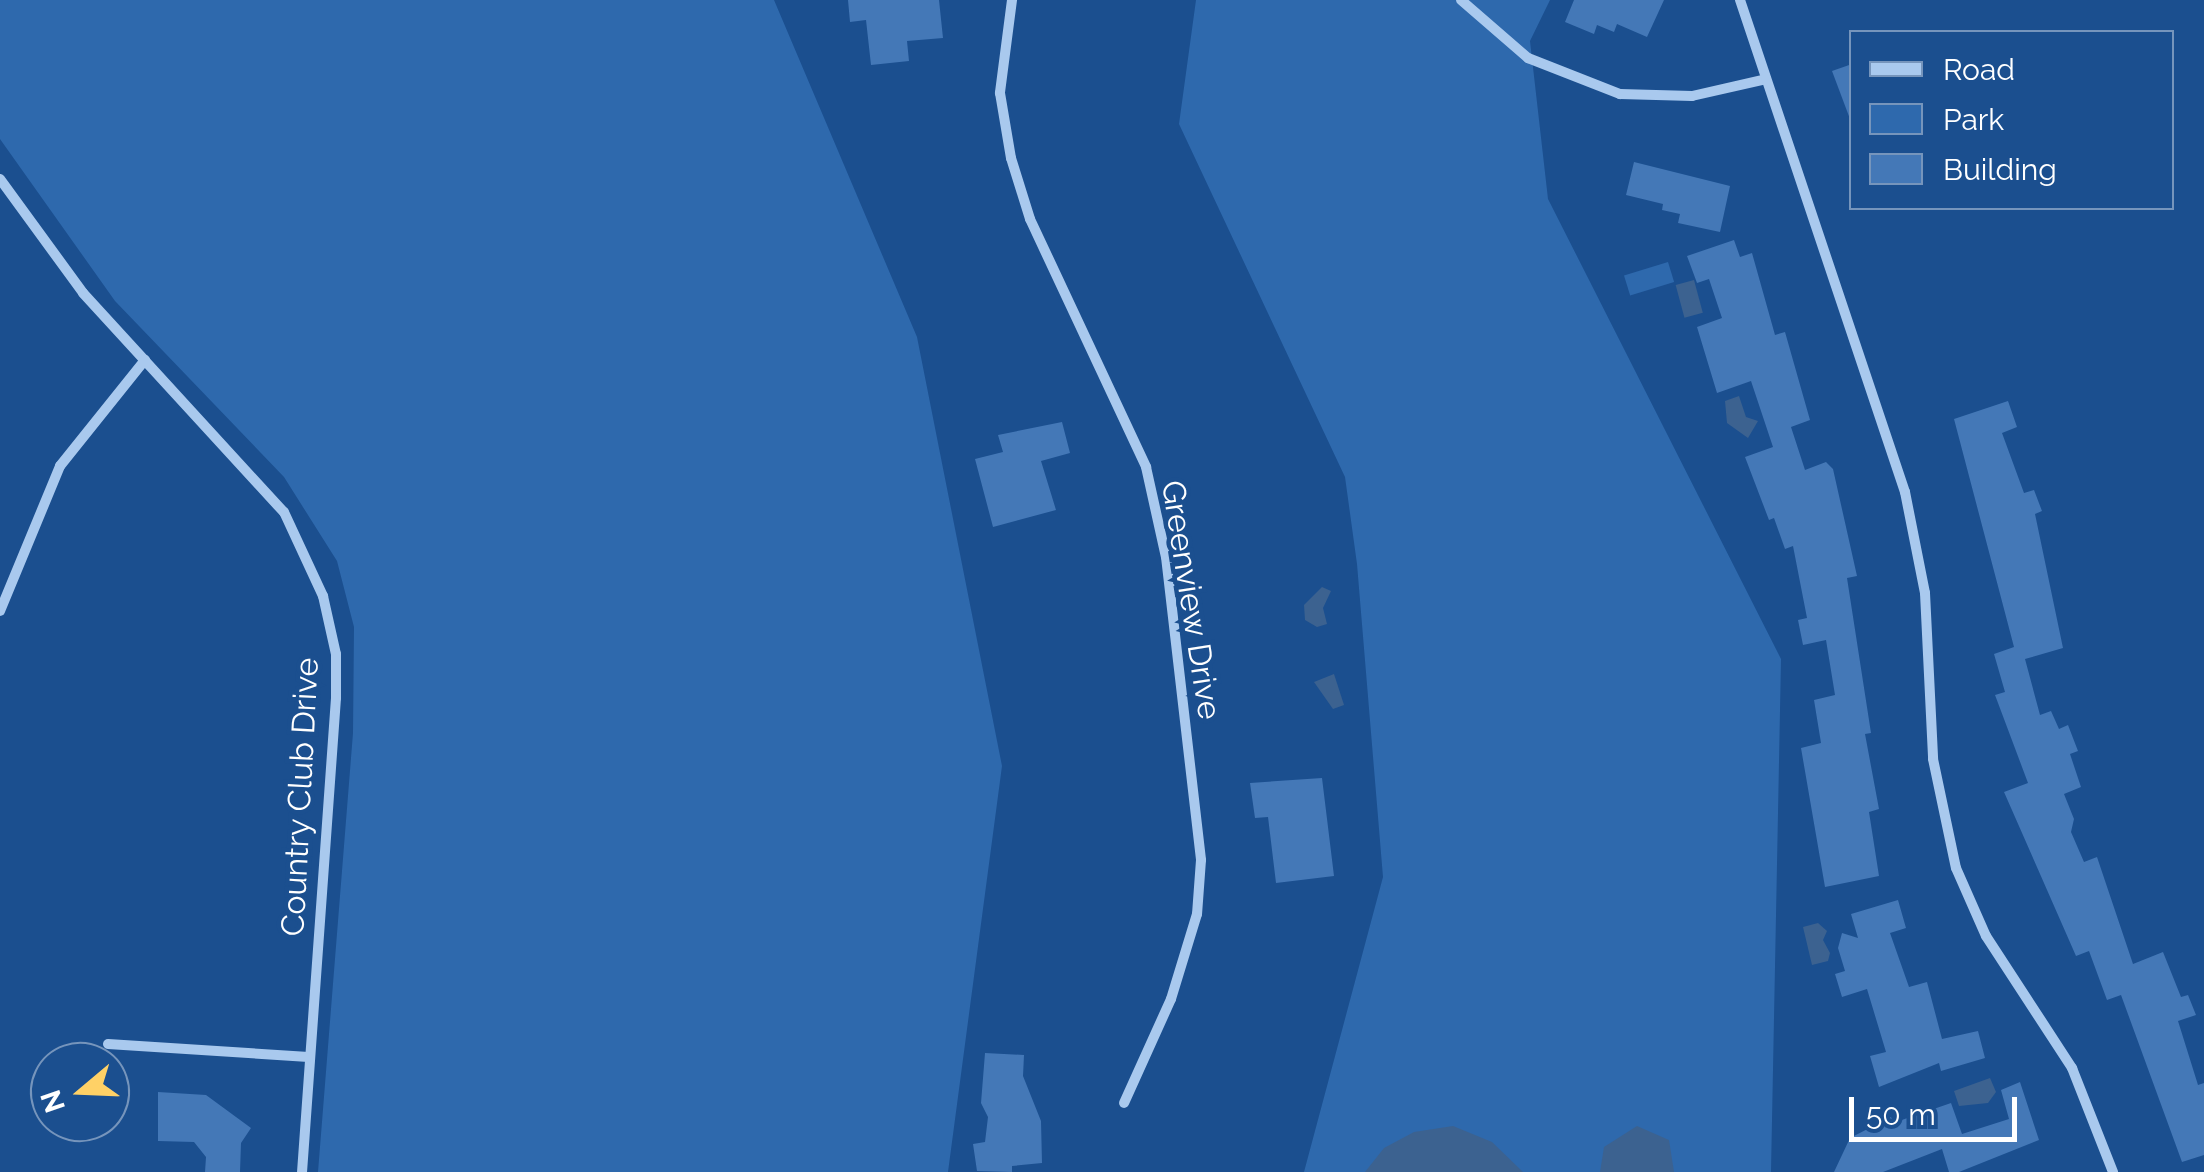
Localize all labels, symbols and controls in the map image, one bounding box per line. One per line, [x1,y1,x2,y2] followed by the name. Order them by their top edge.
[1849,30,2174,210] legend
[1943,52,2015,87] text: Road
[1943,102,2004,137] text: Park
[1943,152,2057,187] text: Building
[1153,477,1229,723] street label: Greenview Drive
[274,656,326,938] street label: Country Club Drive
[30,1042,130,1142] north arrow
[1854,1077,2022,1139] scale bar
[34,1086,72,1117] text: N
[1866,1097,1936,1132] text: 50 m

